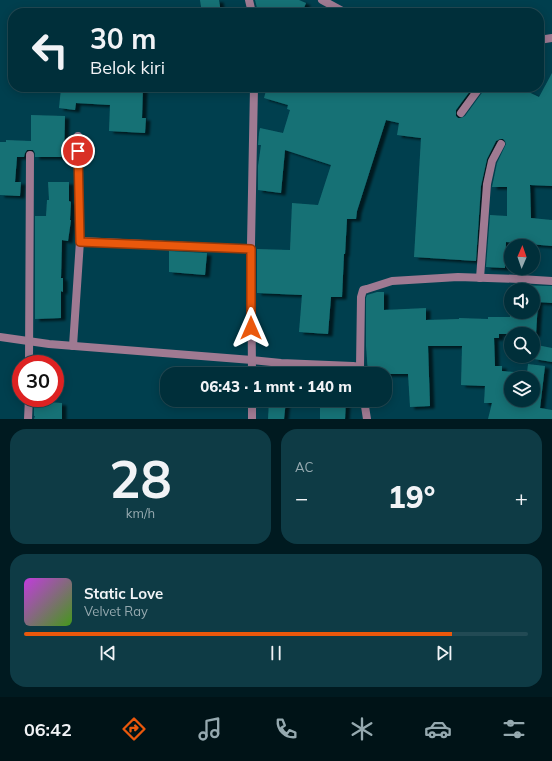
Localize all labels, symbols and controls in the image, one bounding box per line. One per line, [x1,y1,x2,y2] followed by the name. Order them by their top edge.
[90,21,156,56] text: 30 m
[24,24,76,76] icon: left
[90,56,165,79] text: Belok kiri
[61,134,95,168] pin
[67,140,89,162] icon: arrive
[504,239,540,275] north arrow
[504,239,540,407] map controls
[504,283,540,319] button: sound
[230,307,272,349] position arrow
[504,327,540,363] button: search
[12,355,64,407] speed limit sign: 30
[504,371,540,407] button: layers
[200,377,352,396] text: 06:43 · 1 mnt · 140 m
[109,446,172,511] text: 28
[295,459,313,475] text: AC
[388,478,435,516] text: 19°
[295,484,308,512] text: −
[515,484,528,512] text: +
[126,505,155,521] text: km/h
[84,584,163,603] text: Static Love
[84,603,148,619] text: Velvet Ray
[97,642,119,664] icon: previous
[265,642,287,664] icon: pause
[433,642,455,664] icon: next
[120,715,148,743] icon: directions
[196,715,224,743] icon: music
[272,715,300,743] icon: phone
[348,715,376,743] icon: climate
[424,715,452,743] icon: car
[500,715,528,743] icon: filters
[24,718,72,741] text: 06:42

